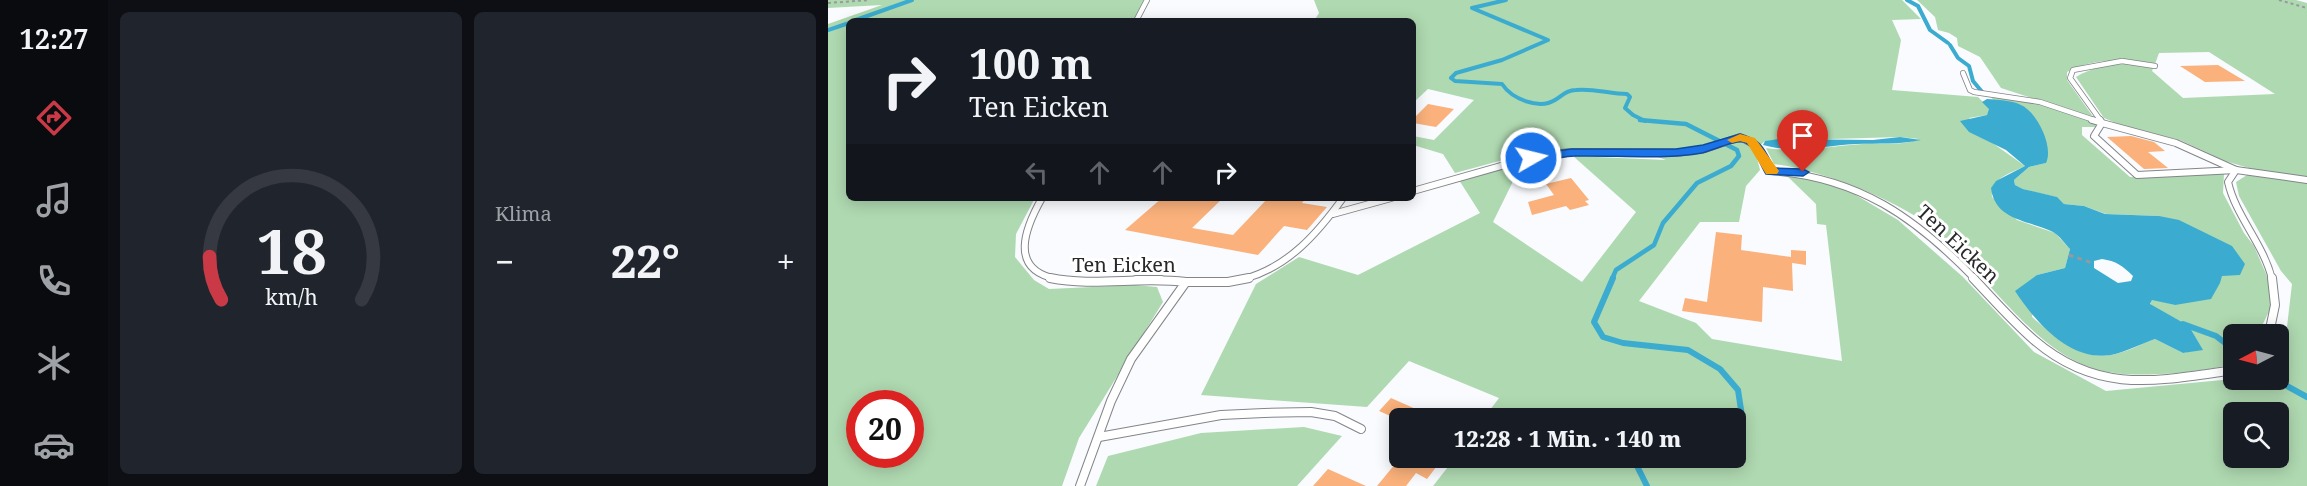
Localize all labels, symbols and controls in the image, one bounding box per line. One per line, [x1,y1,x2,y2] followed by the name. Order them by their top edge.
[19,20,89,57] text: 12:27
[969,34,1093,91] text: 100 m
[870,42,948,120] icon: right
[969,88,1109,125] text: Ten Eicken
[33,97,75,139] icon: directions
[1777,110,1828,172] pin
[1786,119,1819,152] icon: arrive
[1499,126,1563,190] position arrow
[1020,156,1053,189] icon: left
[1083,156,1116,189] icon: ahead
[1146,156,1179,189] icon: ahead
[1209,156,1242,189] icon: right
[33,179,75,221] icon: music
[1911,198,2006,289] street label: Ten Eicken
[495,200,552,227] text: Klima
[256,207,326,292] text: 18
[611,230,680,291] text: 22°
[495,239,514,284] text: −
[777,239,795,284] text: +
[1072,251,1176,278] street label: Ten Eicken
[33,260,75,302] icon: phone
[265,282,318,311] text: km/h
[2223,324,2289,390] north arrow
[2223,324,2289,468] map controls
[33,342,75,384] icon: climate
[846,390,924,468] speed limit sign: 20
[2223,402,2289,468] button: search
[1454,423,1681,453] text: 12:28 · 1 Min. · 140 m
[33,424,75,466] icon: car

